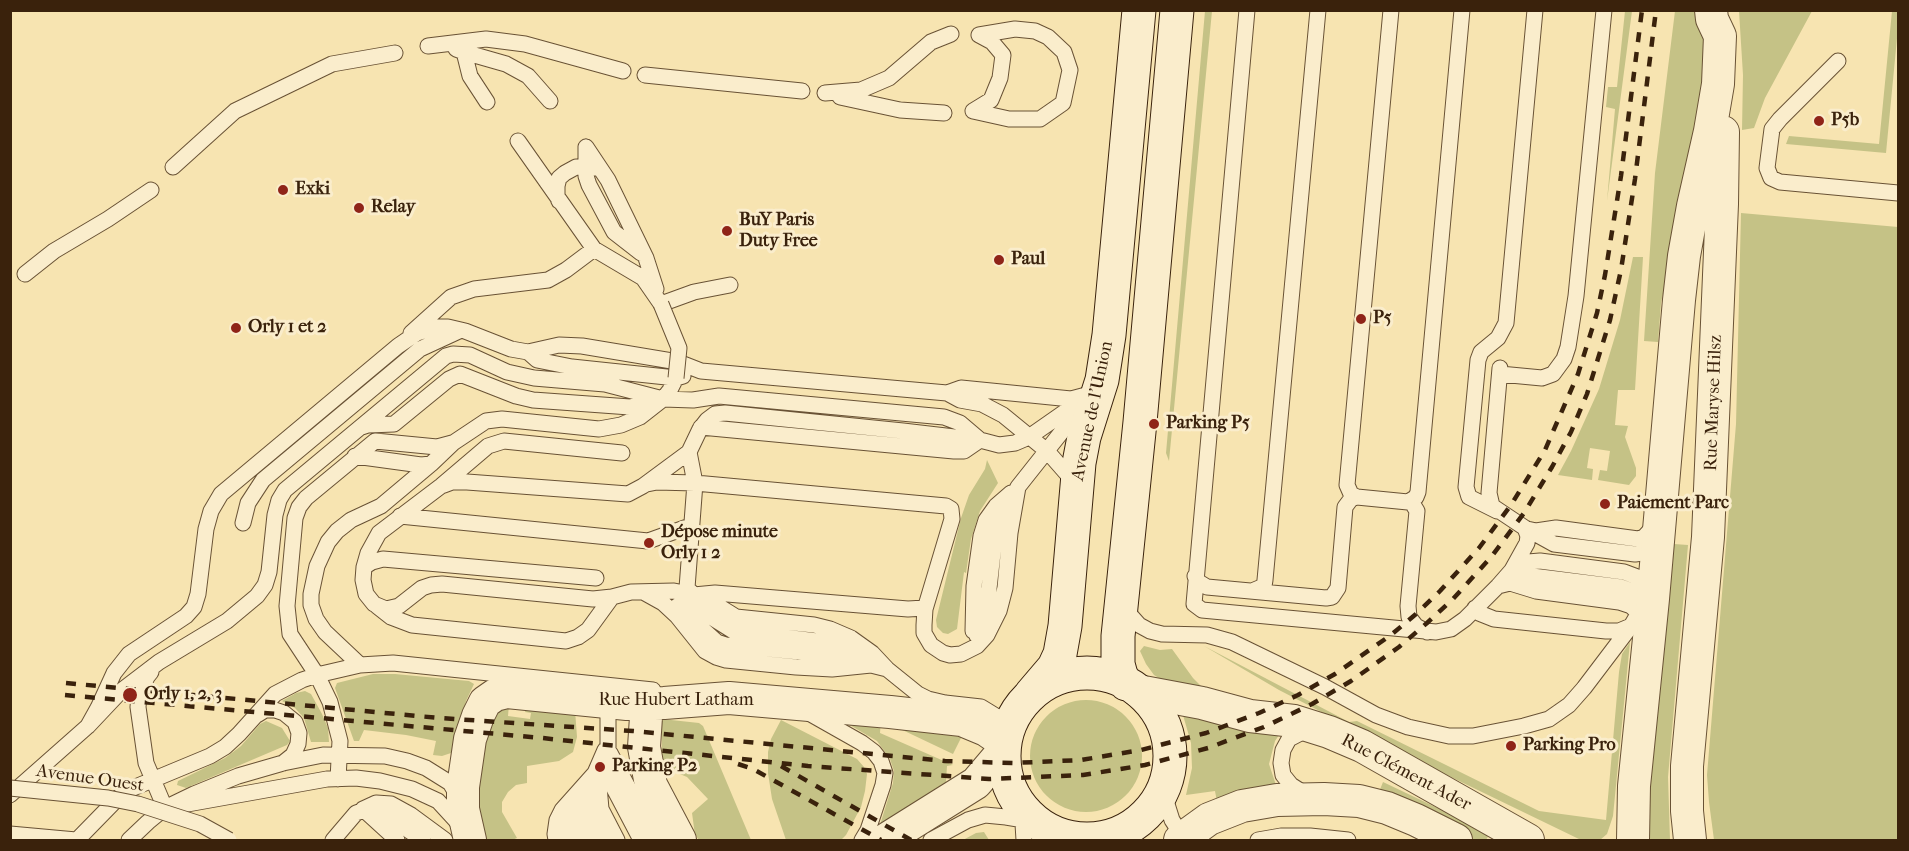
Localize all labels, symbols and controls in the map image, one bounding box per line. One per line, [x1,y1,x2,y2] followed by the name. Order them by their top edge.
[1831,110,1859,132] place label: P5b
[1812,114,1826,128] marker: P5b
[295,179,330,201] place label: Exki
[276,183,290,197] marker: Exki
[371,197,415,219] place label: Relay
[352,201,366,215] marker: Relay
[739,210,818,252] place label: BuY Paris Duty Free
[720,224,734,238] marker: BuY Paris Duty Free
[1011,249,1045,271] place label: Paul
[992,253,1006,267] marker: Paul
[1373,308,1392,330] place label: P5
[1354,312,1368,326] marker: P5
[248,317,327,339] place label: Orly 1 et 2
[229,321,243,335] marker: Orly 1 et 2
[1701,335,1727,471] street label: Rue Maryse Hilsz
[1068,339,1118,483] street label: Avenue de l'Union
[1166,413,1250,435] place label: Parking P5
[1147,417,1161,431] marker: Parking P5
[1617,493,1729,515] place label: Paiement Parc
[1598,497,1612,511] marker: Paiement Parc
[661,522,778,564] place label: Dépose minute Orly 1 2
[642,536,656,550] marker: Dépose minute Orly 1 2
[144,684,222,706] place label: Orly 1, 2, 3
[121,686,139,704] marker: Orly 1, 2, 3
[598,690,754,712] street label: Rue Hubert Latham
[1337,730,1475,816] street label: Rue Clément Ader
[1523,735,1616,757] place label: Parking Pro
[1504,739,1518,753] marker: Parking Pro
[612,756,697,778] place label: Parking P2
[593,760,607,774] marker: Parking P2
[35,761,145,797] street label: Avenue Ouest

